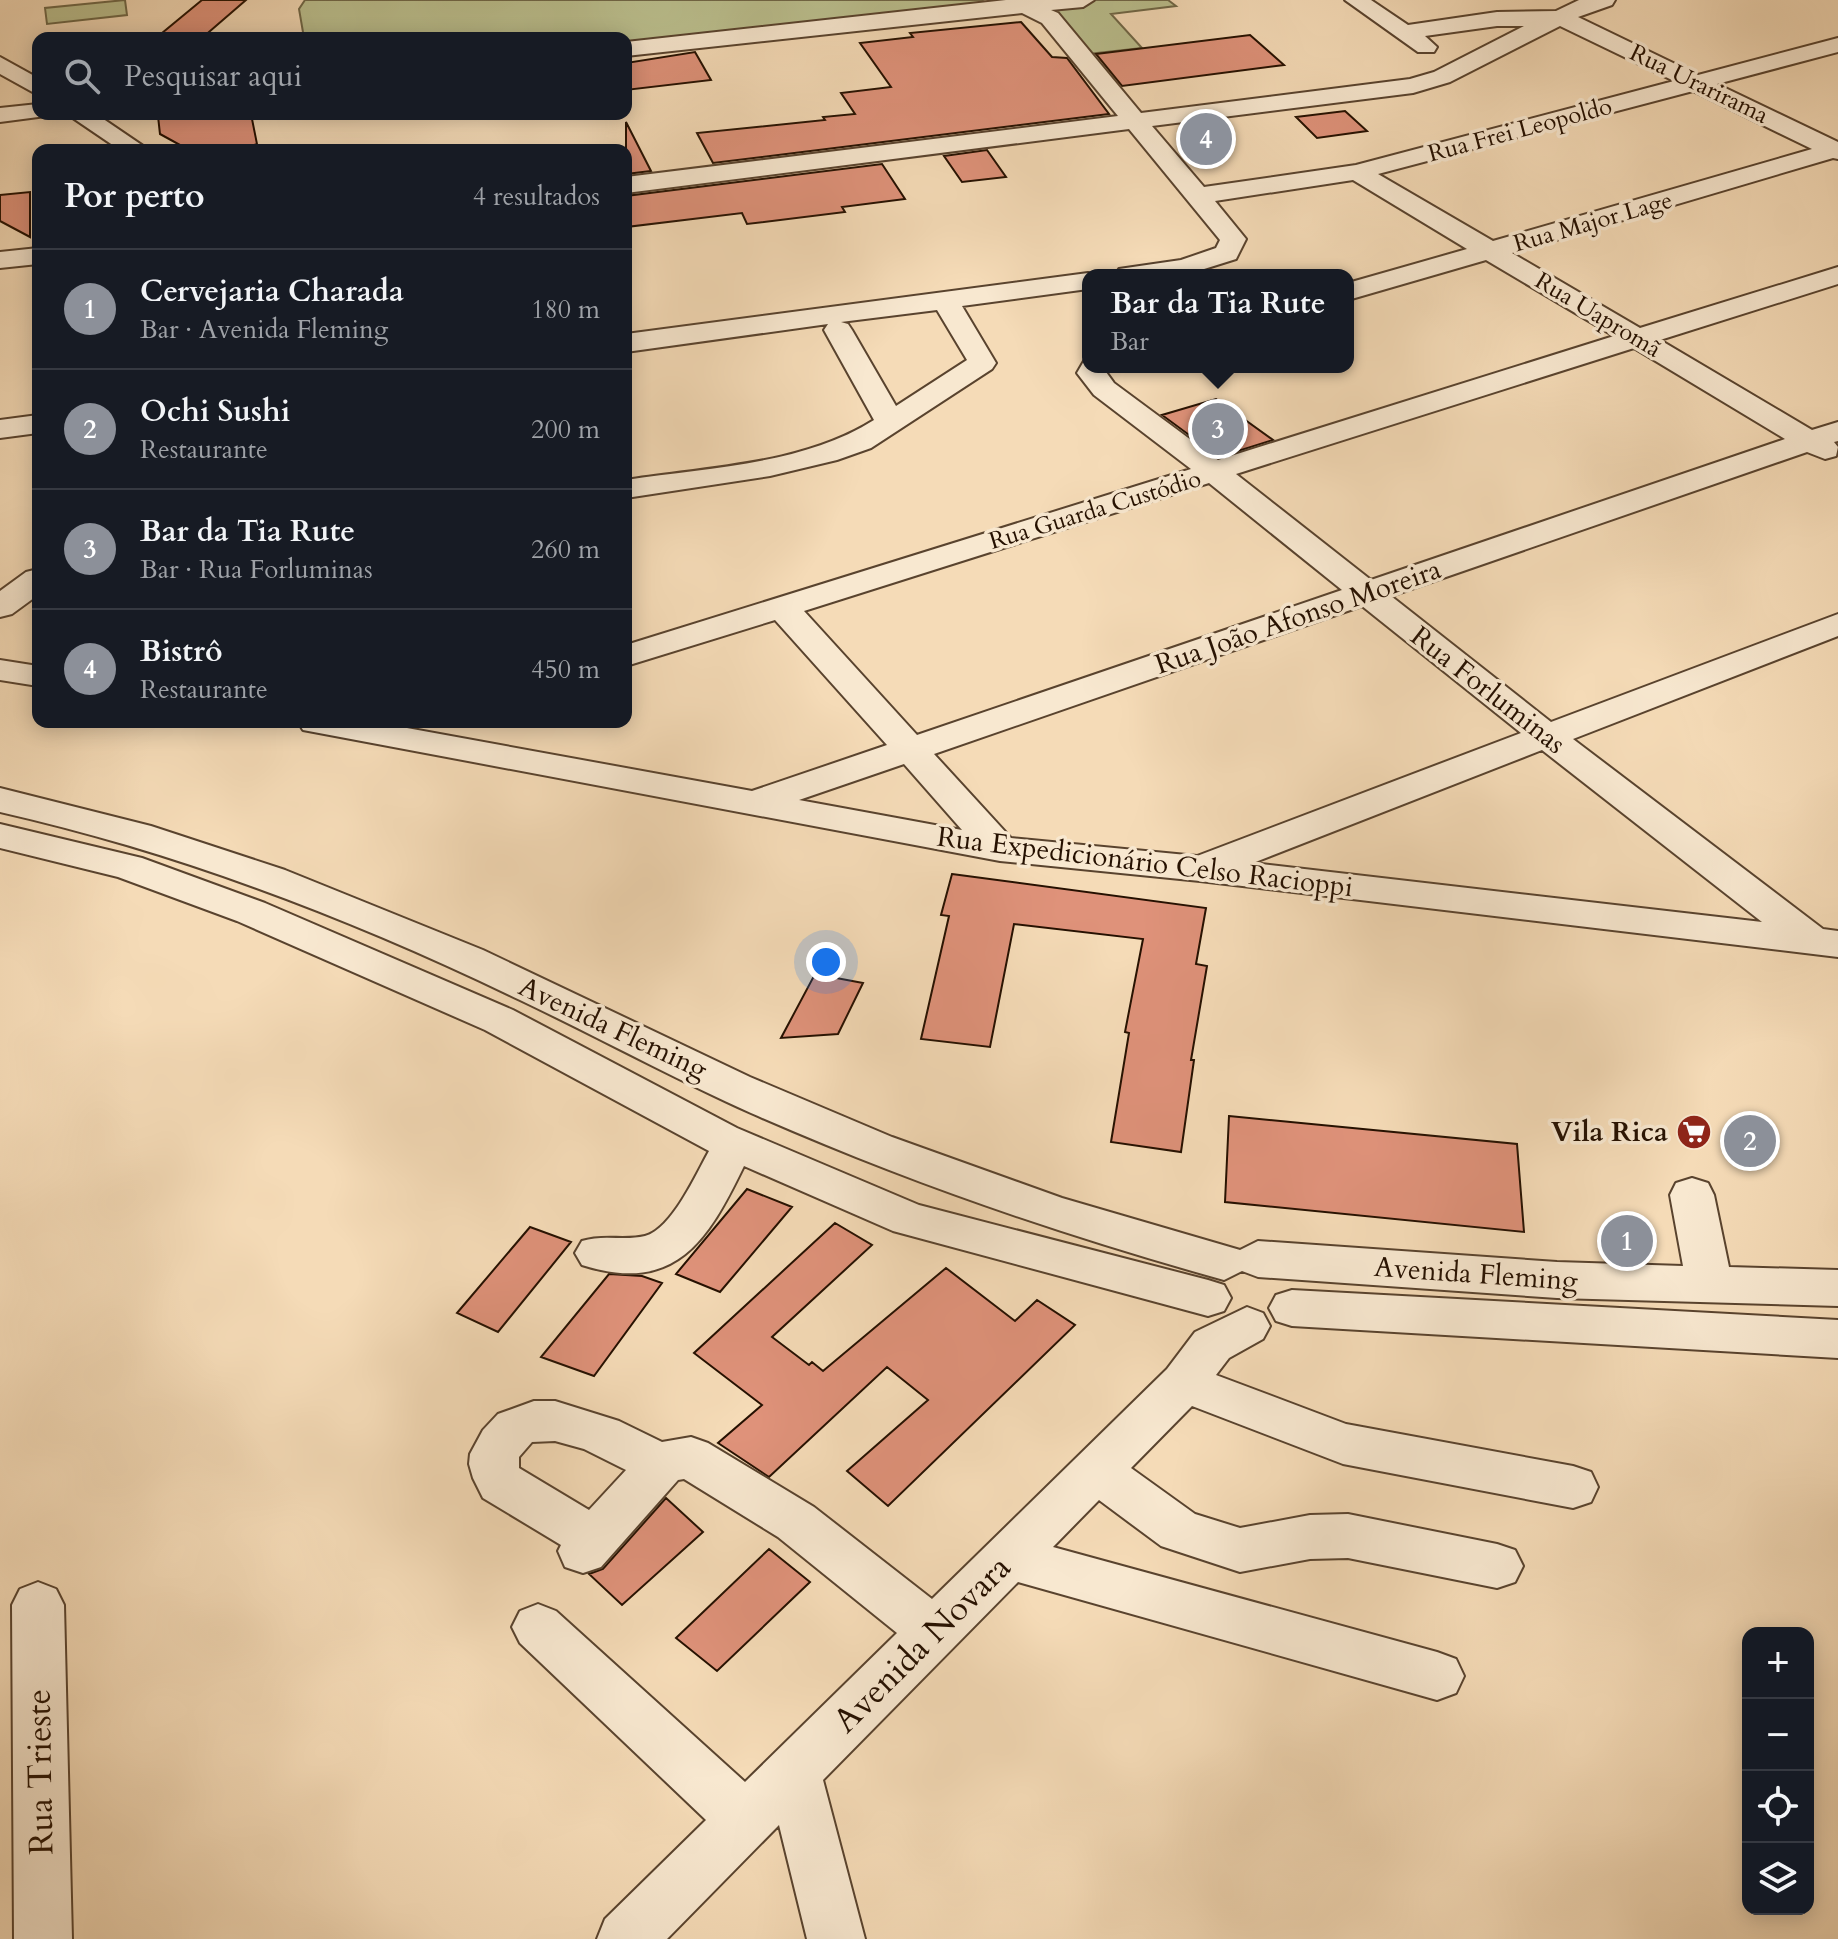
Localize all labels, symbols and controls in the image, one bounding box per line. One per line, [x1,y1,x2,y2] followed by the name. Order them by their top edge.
[32,32,632,120] search box
[1624,36,1774,132] street label: Rua Urarirama
[60,54,104,98] icon: search
[124,56,302,97] text: Pesquisar aqui
[1424,90,1616,170] street label: Rua Frei Leopoldo
[1180,109,1232,169] pin: 4
[64,173,205,219] text: Por perto
[473,179,600,214] text: 4 resultados
[1510,184,1676,260] street label: Rua Major Lage
[1529,264,1668,366] street label: Rua Uapromã
[1082,269,1354,373] popup
[140,271,404,312] text: Cervejaria Charada
[1110,283,1326,324] text: Bar da Tia Rute
[83,292,97,327] text: 1
[531,292,600,327] text: 180 m
[140,312,388,347] text: Bar · Avenida Fleming
[1110,324,1149,359] text: Bar
[140,391,290,432] text: Ochi Sushi
[1192,399,1244,459] pin: 3
[83,412,97,447] text: 2
[531,412,600,447] text: 200 m
[140,432,268,467] text: Restaurante
[985,462,1205,558] street label: Rua Guarda Custódio
[140,511,355,552] text: Bar da Tia Rute
[83,532,97,567] text: 3
[531,532,600,567] text: 260 m
[1150,550,1446,684] street label: Rua João Afonso Moreira
[140,552,373,587] text: Bar · Rua Forluminas
[1403,617,1573,763] street label: Rua Forluminas
[140,631,223,672] text: Bistrô
[83,652,97,687] text: 4
[531,652,600,687] text: 450 m
[140,672,268,707] text: Restaurante
[935,818,1355,906] street label: Rua Expedicionário Celso Racioppi
[806,942,846,982] your location
[512,968,714,1088] street label: Avenida Fleming
[1724,1111,1776,1171] pin: 2
[1551,1113,1668,1151] place label: Vila Rica
[1675,1113,1713,1151] supermarket icon: Vila Rica
[1601,1211,1653,1271] pin: 1
[1373,1248,1579,1300] street label: Avenida Fleming
[823,1545,1021,1743] street label: Avenida Novara
[1742,1627,1814,1915] map controls
[1742,1627,1814,1699] button: +
[16,1689,64,1855] street label: Rua Trieste
[1742,1699,1814,1771] button: −
[1742,1771,1814,1843] button: locate
[1742,1843,1814,1915] button: layers

